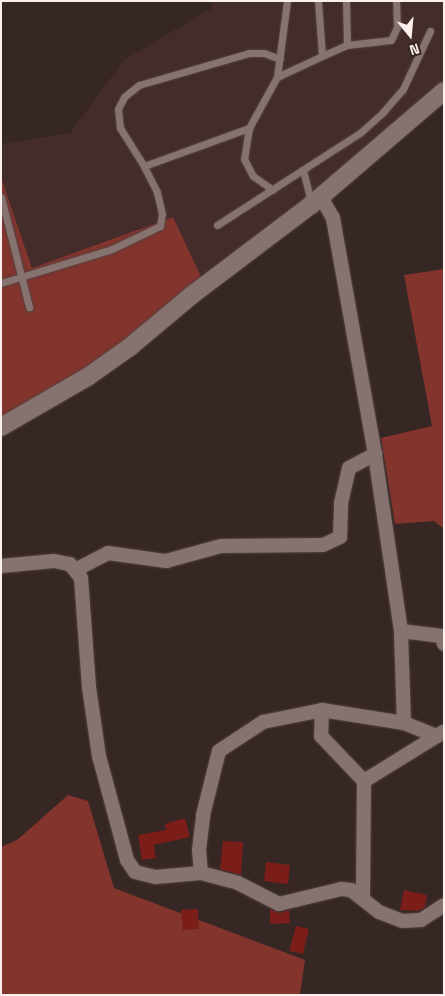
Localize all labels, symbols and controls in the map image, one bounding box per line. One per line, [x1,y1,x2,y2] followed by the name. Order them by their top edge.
[385,10,435,60] north arrow
[407,39,422,59] text: N

